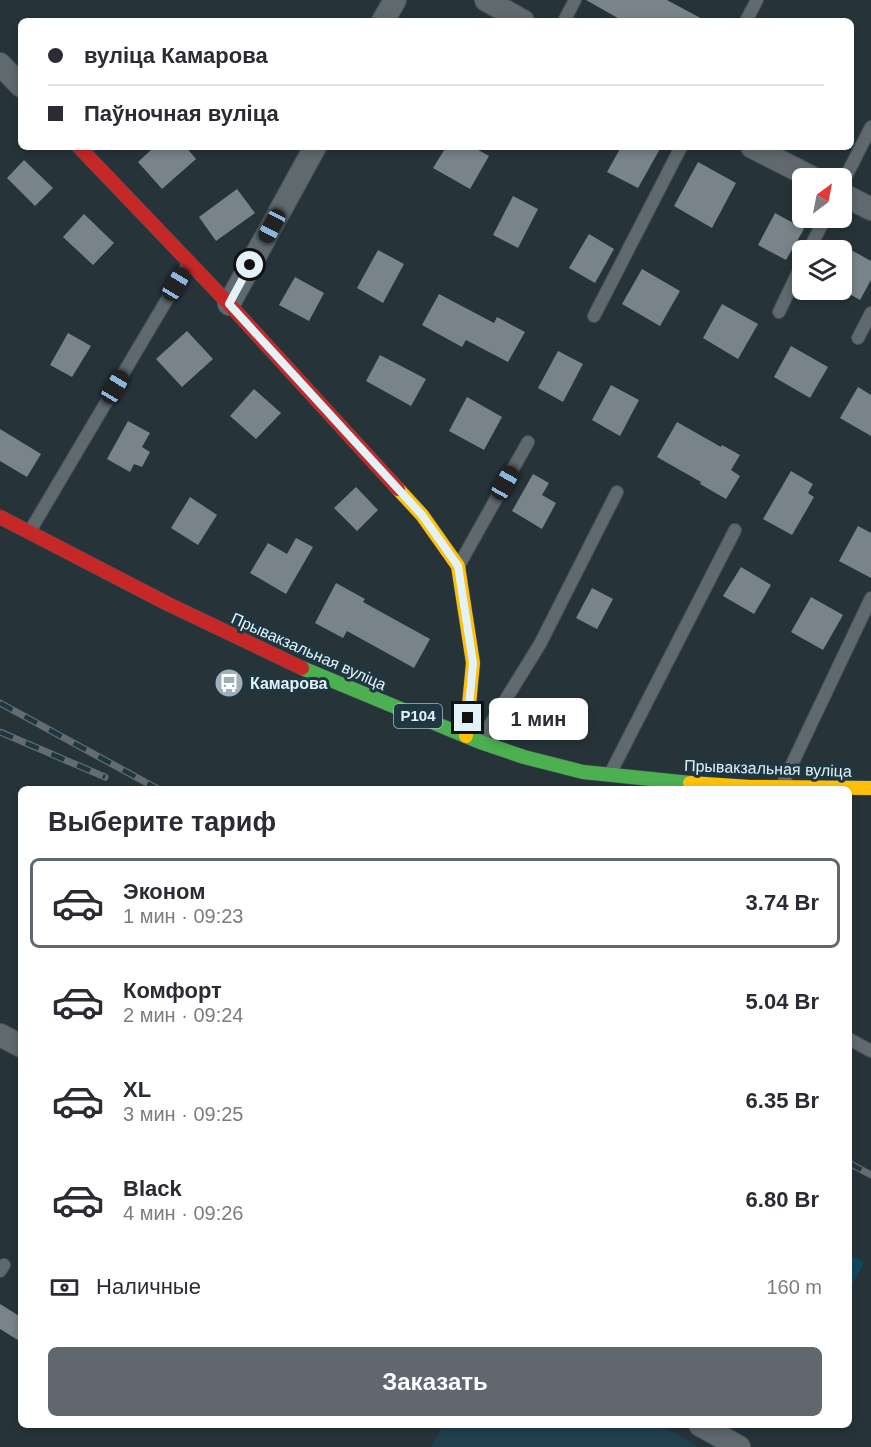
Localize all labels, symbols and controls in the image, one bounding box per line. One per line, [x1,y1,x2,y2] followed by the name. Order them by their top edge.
[84,43,268,68] text: вуліца Камарова
[84,101,279,126] text: Паўночная вуліца
[792,168,852,228] north arrow
[792,168,852,300] map controls
[256,206,288,246] car
[792,240,852,300] button: layers
[236,251,263,278] route start
[159,264,193,304] car
[98,367,132,407] car
[488,463,522,503] car
[229,610,389,693] street label: Прывакзальная вуліца
[213,667,245,699] bus stop icon: Камарова
[250,675,328,692] place label: Камарова
[489,697,588,739] callout: 1 мин
[394,704,442,728] road number: Р104
[454,704,481,731] route end
[511,708,566,730] text: 1 мин
[684,757,852,780] street label: Прывакзальная вуліца
[48,807,276,837] text: Выберите тариф
[51,876,105,930] icon: car
[123,879,206,904] text: Эконом
[746,890,819,915] text: 3.74 Br
[123,905,243,927] text: 1 мин · 09:23
[51,975,105,1029] icon: car
[123,978,222,1003] text: Комфорт
[746,989,819,1014] text: 5.04 Br
[123,1004,243,1026] text: 2 мин · 09:24
[51,1074,105,1128] icon: car
[123,1077,151,1102] text: XL
[746,1088,819,1113] text: 6.35 Br
[123,1103,243,1125] text: 3 мин · 09:25
[51,1173,105,1227] icon: car
[123,1176,182,1201] text: Black
[746,1187,819,1212] text: 6.80 Br
[123,1202,243,1224] text: 4 мин · 09:26
[48,1271,81,1304] icon: cash
[96,1274,201,1299] text: Наличные
[766,1276,822,1298] text: 160 m
[48,1347,822,1416] button: Заказать

